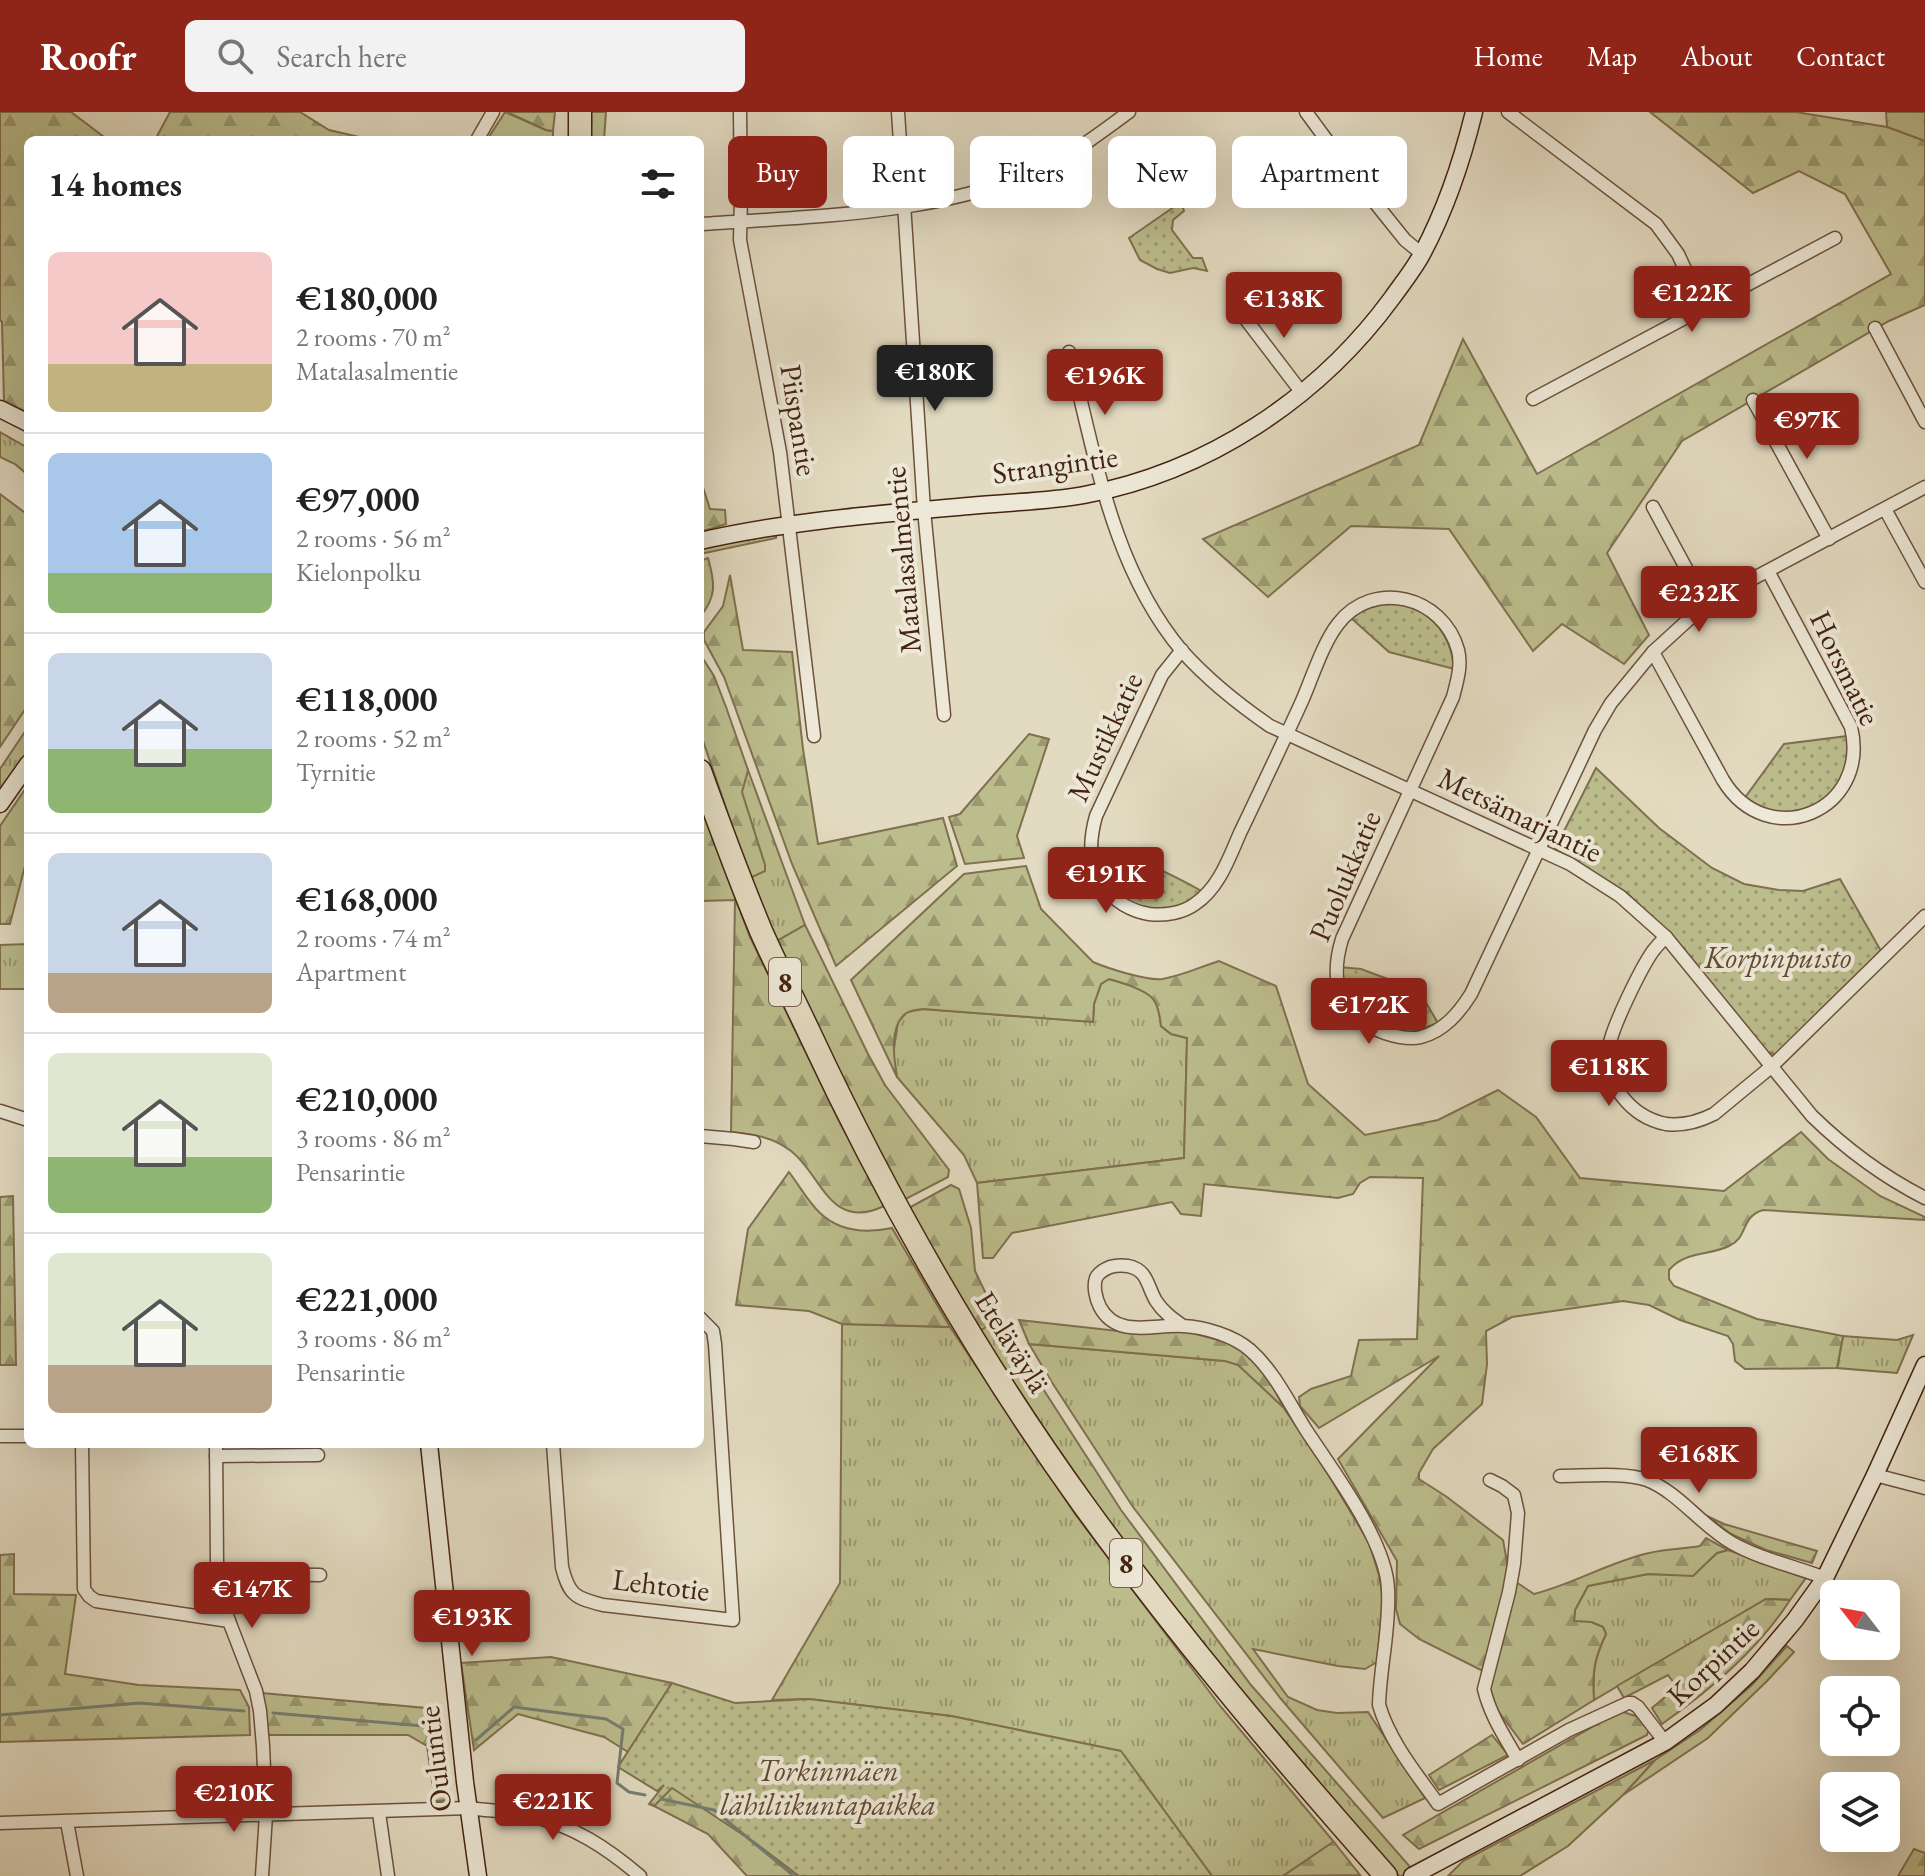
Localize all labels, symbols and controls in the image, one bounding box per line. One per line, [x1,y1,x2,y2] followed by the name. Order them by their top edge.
[185,20,745,92] search box
[40,32,137,81] text: Roofr
[213,34,257,78] icon: search
[277,37,407,76] text: Search here
[1473,38,1543,74] text: Home
[1587,38,1637,74] text: Map
[1681,38,1752,74] text: About
[1796,38,1885,74] text: Contact
[728,136,827,208] chip: Buy
[843,136,954,208] chip: Rent
[970,136,1092,208] chip: Filters
[1108,136,1216,208] chip: New
[1232,136,1407,208] chip: Apartment
[48,162,182,206] text: 14 homes
[636,162,680,206] icon: filters
[1636,266,1748,334] pin: €122K
[1228,272,1340,340] pin: €138K
[1652,275,1732,309] text: €122K
[296,276,437,320] text: €180,000
[1244,281,1324,315] text: €138K
[112,284,208,380] icon: home
[296,320,451,354] text: 2 rooms · 70 m²
[879,345,991,413] pin: €180K
[1049,349,1161,417] pin: €196K
[296,354,458,388] text: Matalasalmentie
[895,354,975,388] text: €180K
[1065,358,1145,392] text: €196K
[771,361,828,478] street label: Piispantie
[1760,393,1854,461] pin: €97K
[1774,402,1840,436] text: €97K
[990,436,1120,493] street label: Strangintie
[875,465,930,655] street label: Matalasalmentie
[296,477,419,521] text: €97,000
[112,485,208,581] icon: home
[296,521,451,555] text: 2 rooms · 56 m²
[296,555,421,589] text: Kielonpolku
[1643,566,1755,634] pin: €232K
[1659,575,1739,609] text: €232K
[1801,604,1890,731] street label: Horsmatie
[1058,666,1151,808] street label: Mustikkatie
[296,677,437,721] text: €118,000
[112,685,208,781] icon: home
[296,721,451,755] text: 2 rooms · 52 m²
[296,755,376,789] text: Tyrnitie
[1432,758,1609,871] street label: Metsämarjantie
[1300,804,1390,947] street label: Puolukkatie
[1050,847,1162,915] pin: €191K
[1066,856,1146,890] text: €191K
[296,877,437,921] text: €168,000
[112,885,208,981] icon: home
[296,921,451,955] text: 2 rooms · 74 m²
[1704,938,1851,977] park label: Korpinpuisto
[296,955,406,989] text: Apartment
[769,958,801,1006] road number: 8
[1313,978,1425,1046] pin: €172K
[1329,987,1409,1021] text: €172K
[1553,1040,1665,1108] pin: €118K
[1569,1049,1649,1083] text: €118K
[296,1077,437,1121] text: €210,000
[112,1085,208,1181] icon: home
[296,1121,451,1155] text: 3 rooms · 86 m²
[296,1155,405,1189] text: Pensarintie
[296,1277,437,1321] text: €221,000
[966,1284,1059,1400] street label: Eteläväylä
[112,1285,208,1381] icon: home
[296,1321,451,1355] text: 3 rooms · 86 m²
[296,1355,405,1389] text: Pensarintie
[1643,1427,1755,1495] pin: €168K
[1659,1436,1739,1470] text: €168K
[1110,1539,1142,1587] road number: 8
[610,1559,712,1610] street label: Lehtotie
[196,1562,308,1630] pin: €147K
[212,1571,292,1605] text: €147K
[1820,1580,1900,1660] north arrow
[1820,1580,1900,1852] map controls
[416,1590,528,1658] pin: €193K
[432,1599,512,1633] text: €193K
[1658,1609,1767,1714] street label: Korpintie
[1820,1676,1900,1756] button: locate
[409,1704,460,1814] street label: Ouluntie
[720,1751,936,1824] park label: Torkinmäen lähiliikuntapaikka
[178,1766,290,1834] pin: €210K
[1820,1772,1900,1852] button: layers
[497,1774,609,1842] pin: €221K
[194,1775,274,1809] text: €210K
[513,1783,593,1817] text: €221K

